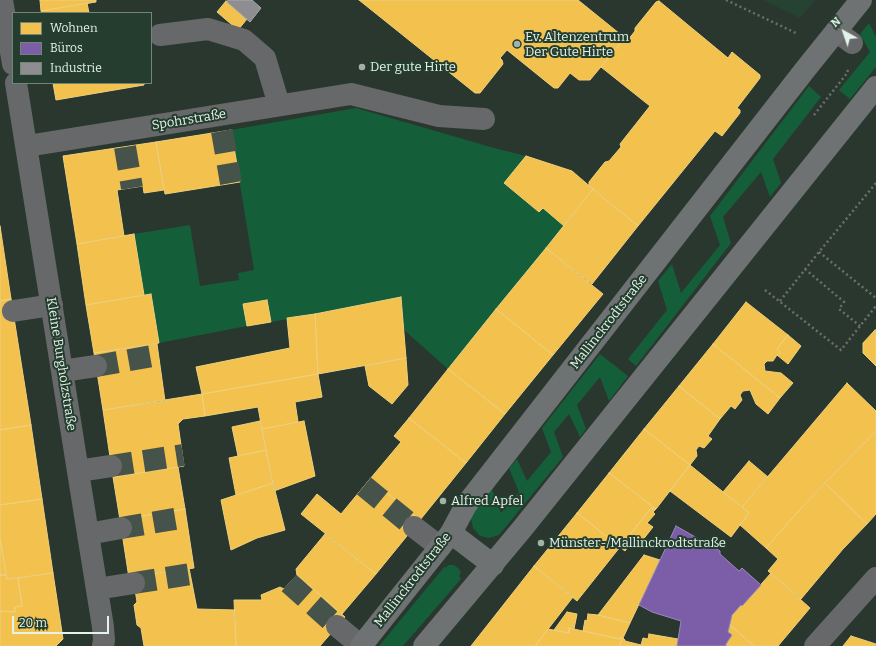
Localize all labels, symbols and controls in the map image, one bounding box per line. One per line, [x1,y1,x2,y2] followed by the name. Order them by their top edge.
[12,12,152,84] legend
[824,12,864,52] north arrow
[829,15,843,30] text: N
[50,21,98,35] text: Wohnen
[525,29,629,60] place label: Ev. Altenzentrum Der Gute Hirte
[512,39,522,49] marker: Ev. Altenzentrum Der Gute Hirte
[50,41,83,55] text: Büros
[370,59,456,75] place label: Der gute Hirte
[50,61,102,75] text: Industrie
[357,62,367,72] marker: Der gute Hirte
[151,106,227,134] street label: Spohrstraße
[567,272,651,372] street label: Mallinckrodtstraße
[43,296,79,432] street label: Kleine Burgholzstraße
[451,493,523,509] place label: Alfred Apfel
[438,496,448,506] marker: Alfred Apfel
[371,530,455,630] street label: Mallinckrodtstraße
[549,535,726,551] place label: Münster-/Mallinckrodtstraße
[536,538,546,548] marker: Münster-/Mallinckrodtstraße
[14,608,111,634] scale bar
[19,616,47,630] text: 20 m

